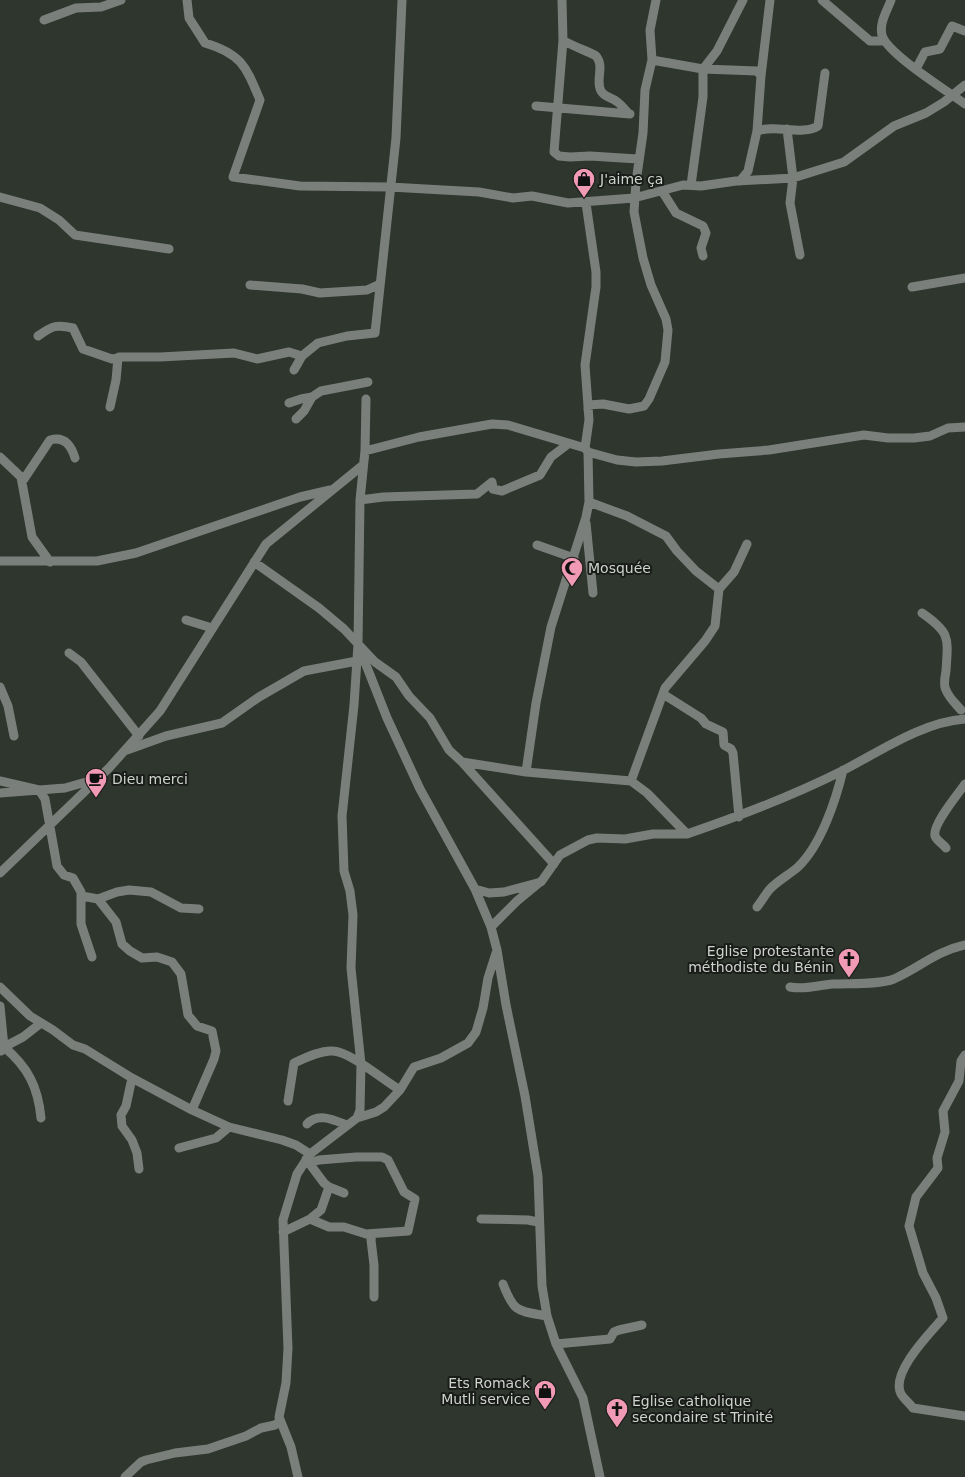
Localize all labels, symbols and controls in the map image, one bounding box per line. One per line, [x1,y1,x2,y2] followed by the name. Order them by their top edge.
[571,166,597,199] shop icon: J'aime ça
[599,171,663,187] place label: J'aime ça
[559,555,585,588] mosque icon: Mosquée
[588,560,651,576] place label: Mosquée
[83,766,109,799] cafe icon: Dieu merci
[112,771,188,787] place label: Dieu merci
[688,943,834,975] place label: Eglise protestante méthodiste du Bénin
[836,946,862,979] church icon: Eglise protestante méthodiste du Bénin
[441,1375,531,1407] place label: Ets Romack Mutli service
[532,1378,558,1411] shop icon: Ets Romack Mutli service
[632,1393,773,1425] place label: Eglise catholique secondaire st Trinité
[604,1396,630,1429] church icon: Eglise catholique secondaire st Trinité

